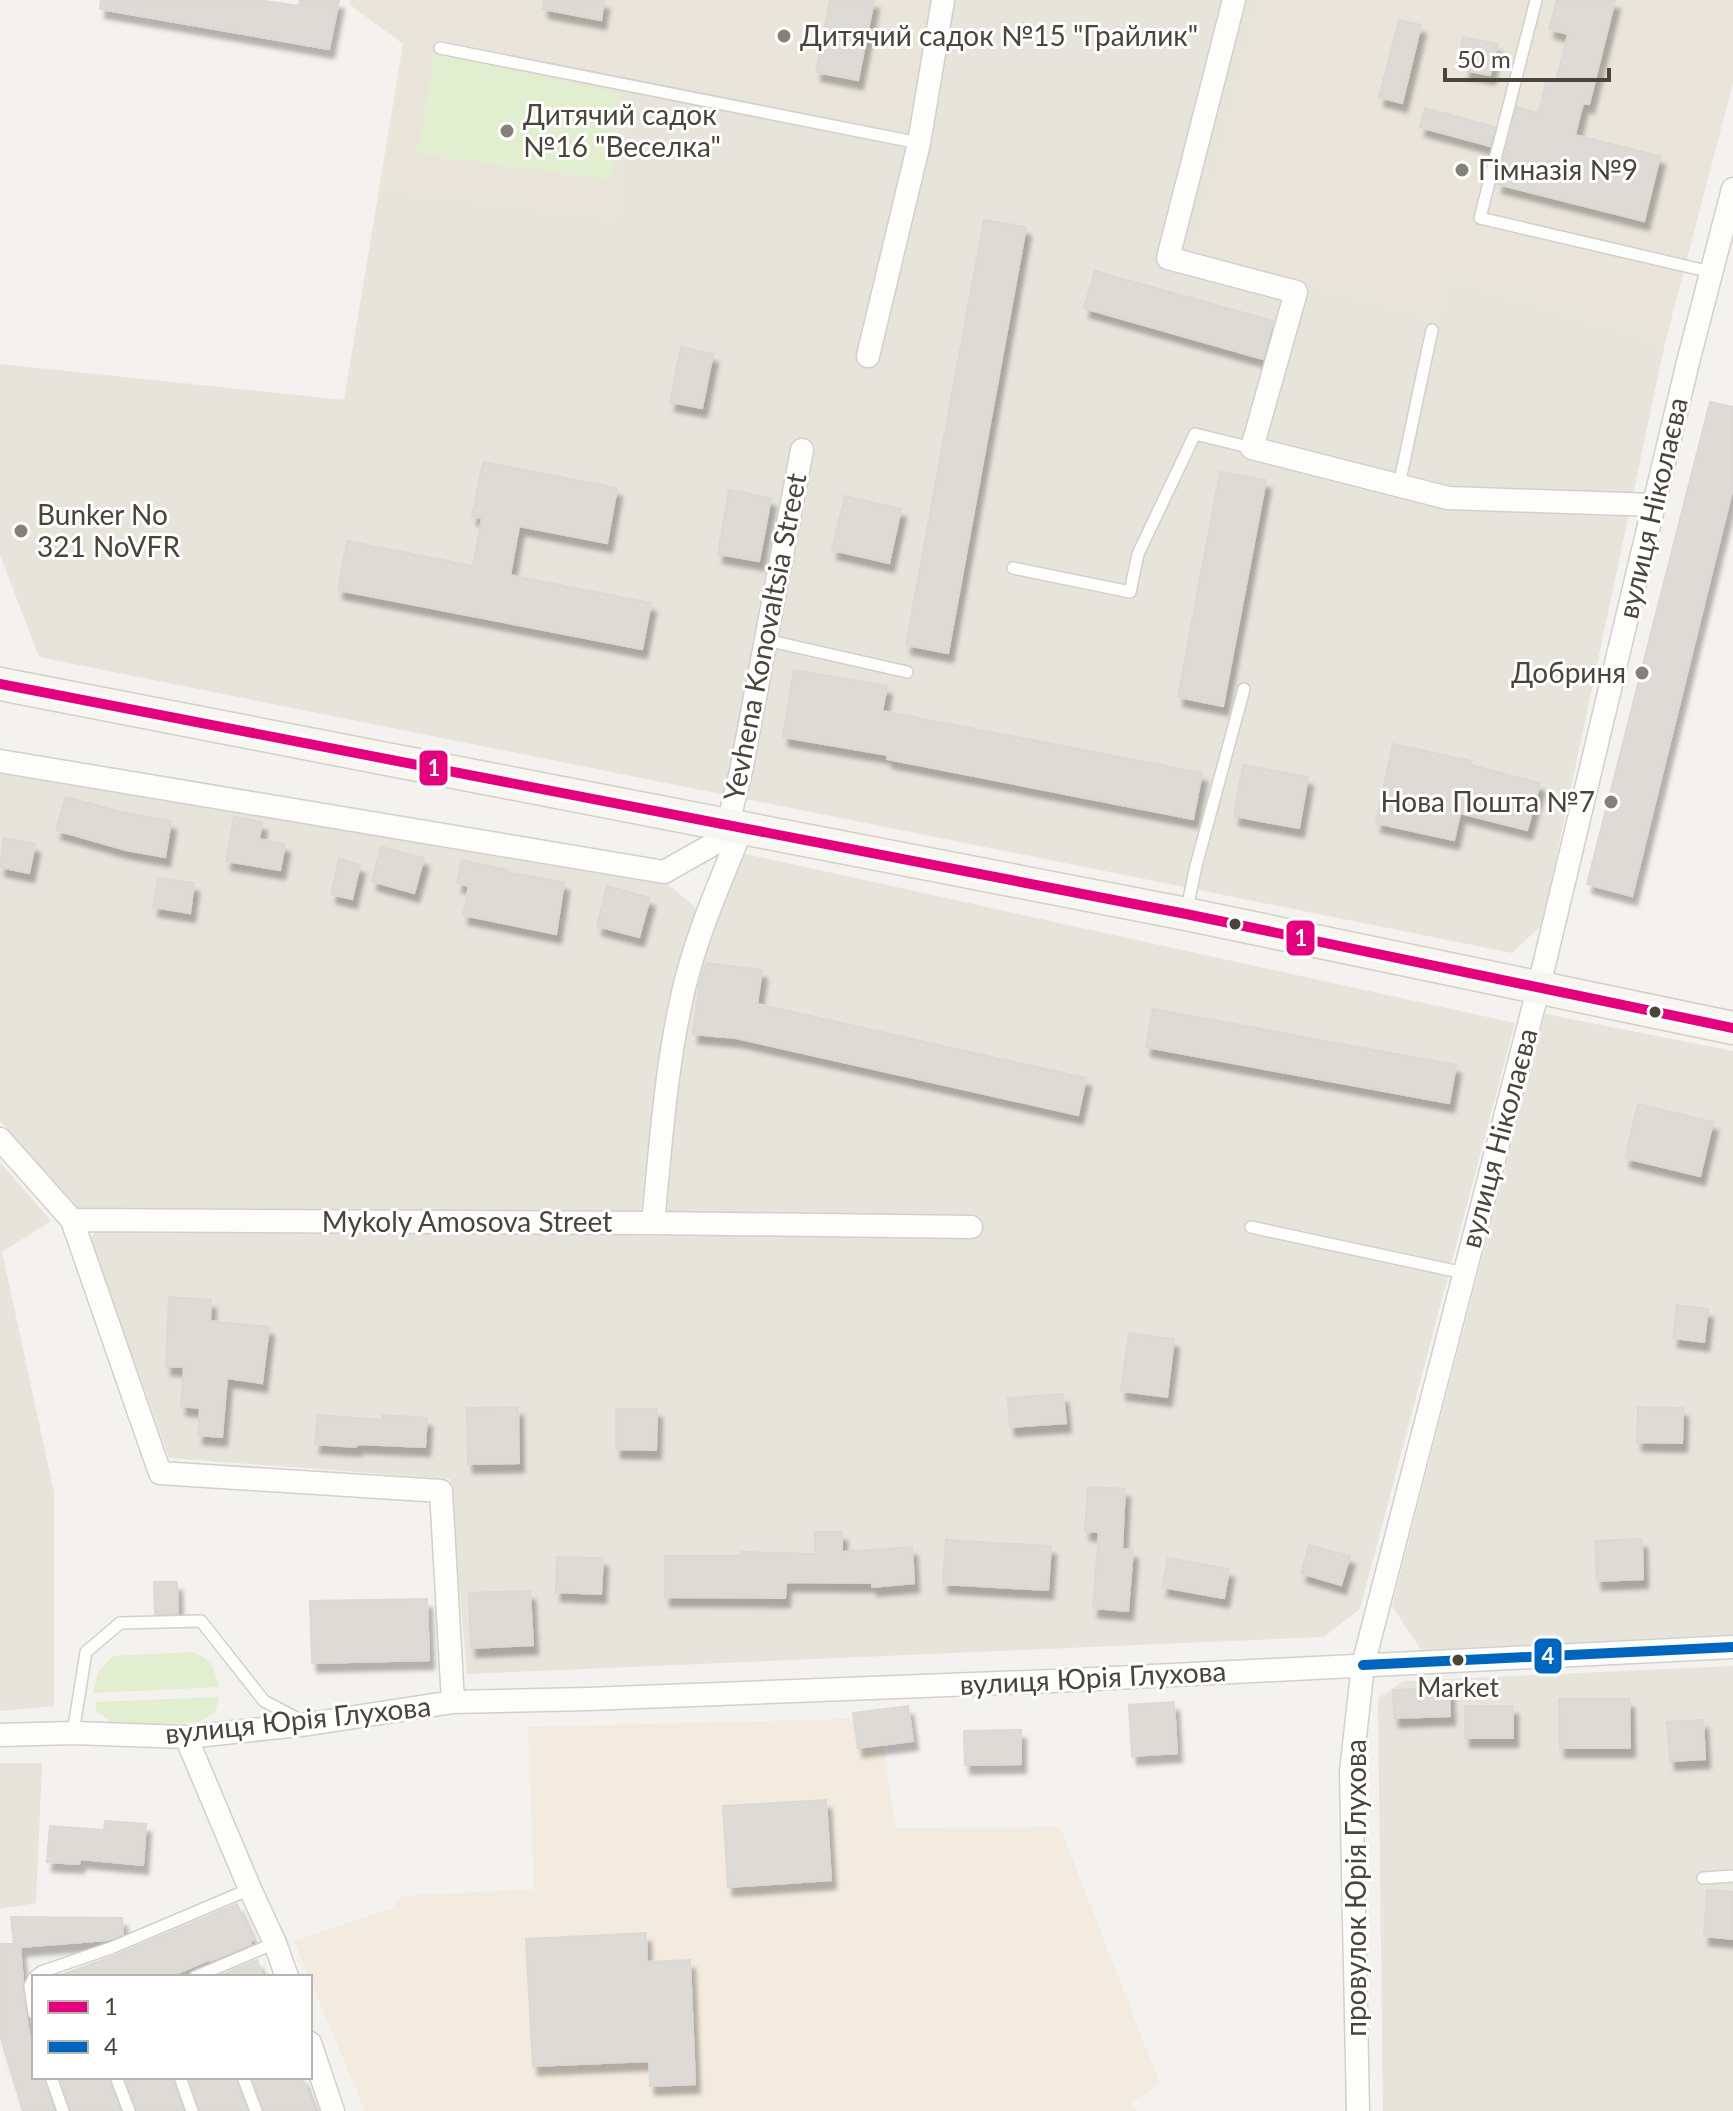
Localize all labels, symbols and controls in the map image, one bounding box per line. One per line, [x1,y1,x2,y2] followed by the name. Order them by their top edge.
[800,18,1198,52] place label: Дитячий садок №15 "Грайлик"
[775,27,793,45] marker: Дитячий садок №15 "Грайлик"
[1445,32,1609,82] scale bar
[1457,44,1511,73] text: 50 m
[523,97,721,163] place label: Дитячий садок №16 "Веселка"
[498,122,516,140] marker: Дитячий садок №16 "Веселка"
[1478,152,1638,186] place label: Гімназія №9
[1453,161,1471,179] marker: Гімназія №9
[1610,394,1694,622] street label: вулиця Ніколаєва
[716,470,813,804] street label: Yevhena Konovaltsia Street
[37,497,180,563] place label: Bunker No 321 NoVFR
[12,522,30,540] marker: Bunker No 321 NoVFR
[1511,655,1626,689] place label: Добриня
[1633,664,1651,682] marker: Добриня
[418,749,449,787] line badge: 1
[428,754,440,781] text: 1
[1380,784,1595,818] place label: Нова Пошта №7
[1602,793,1620,811] marker: Нова Пошта №7
[1227,916,1243,932] unlabelled marker
[1285,919,1316,957] line badge: 1
[1295,924,1307,951] text: 1
[1647,1004,1663,1020] unlabelled marker
[1452,1024,1544,1251] street label: вулиця Ніколаєва
[322,1204,612,1238] street label: Mykoly Amosova Street
[1533,1637,1563,1675] line badge: 4
[1542,1642,1555,1669] text: 4
[1450,1652,1466,1668] marker: Market
[959,1653,1227,1701] street label: вулиця Юрія Глухова
[1417,1671,1499,1703] place label: Market
[163,1688,432,1750] street label: вулиця Юрія Глухова
[1338,1739,1372,2037] street label: провулок Юрія Глухова
[32,1975,312,2079] legend
[104,1991,118,2020] text: 1
[104,2031,118,2060] text: 4

